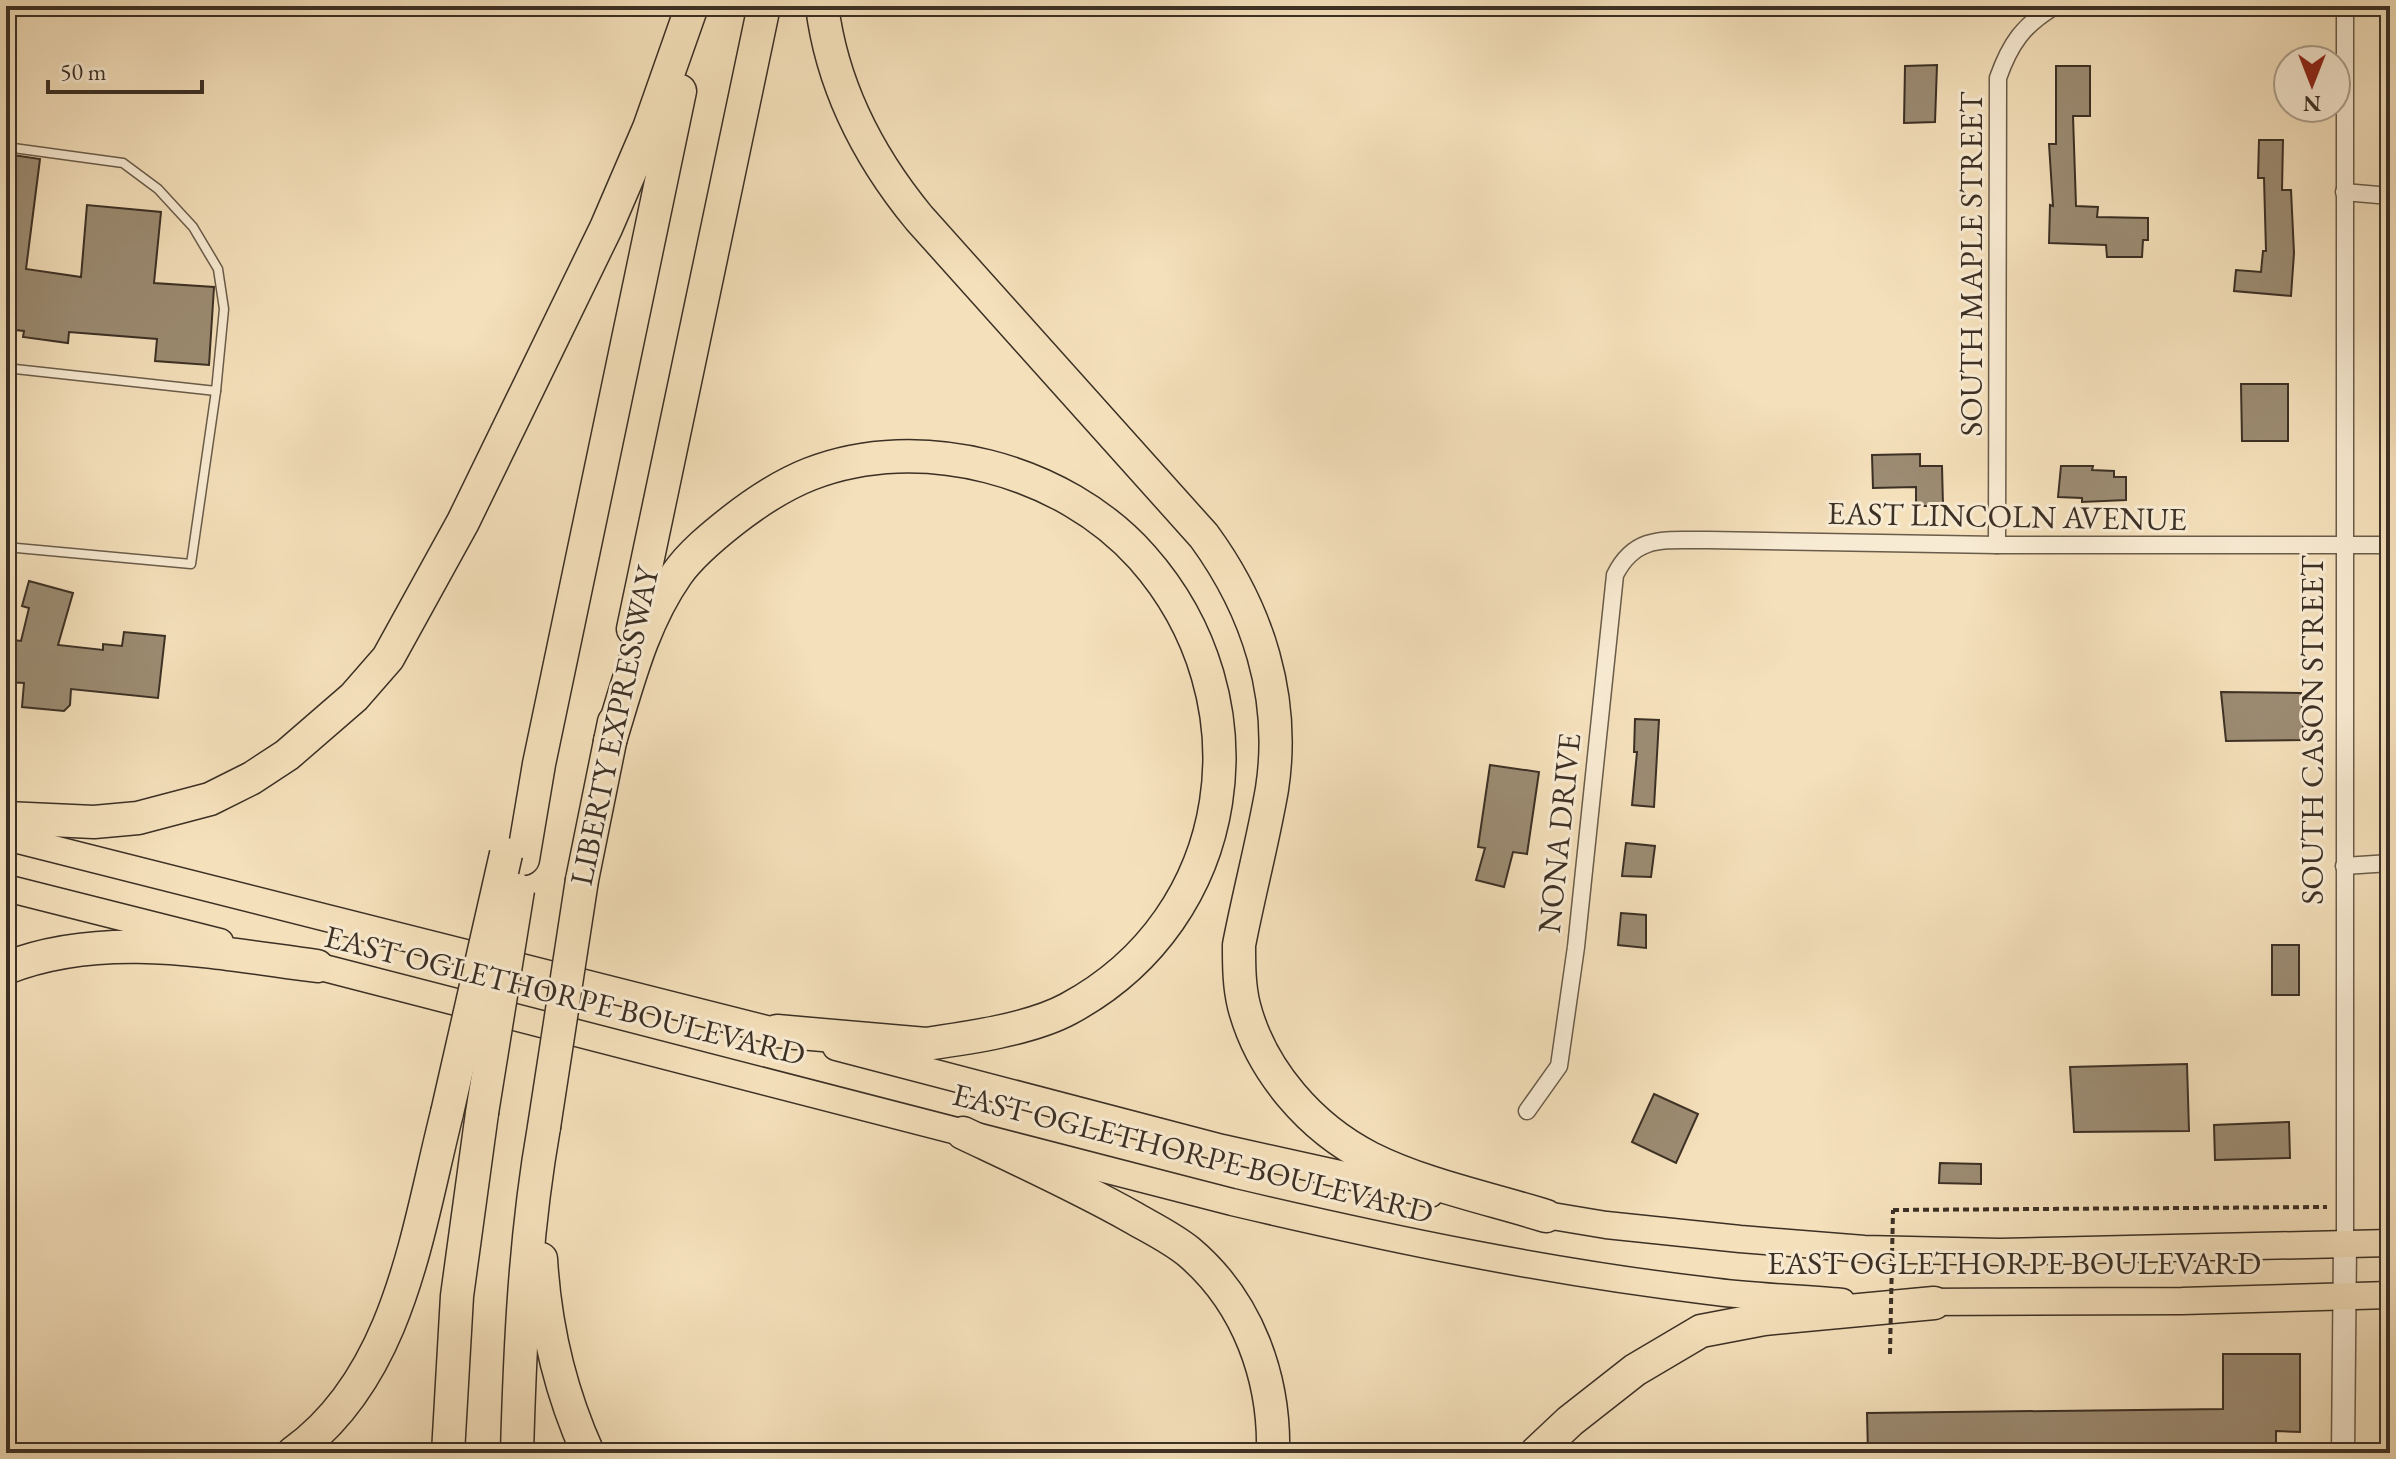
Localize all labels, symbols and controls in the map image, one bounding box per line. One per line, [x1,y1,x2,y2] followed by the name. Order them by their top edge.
[48,44,202,94] scale bar
[2272,44,2352,124] north arrow
[60,56,107,87] text: 50 m
[2303,89,2321,118] text: N
[1950,91,1992,437] street label: SOUTH MAPLE STREET
[1827,492,2187,540] street label: EAST LINCOLN AVENUE
[2291,555,2333,905] street label: SOUTH CASON STREET
[560,561,669,889] street label: LIBERTY EXPRESSWAY
[1528,731,1590,935] street label: NONA DRIVE
[320,915,810,1075] street label: EAST OGLETHORPE BOULEVARD
[948,1073,1438,1233] street label: EAST OGLETHORPE BOULEVARD
[1767,1242,2261,1284] street label: EAST OGLETHORPE BOULEVARD

